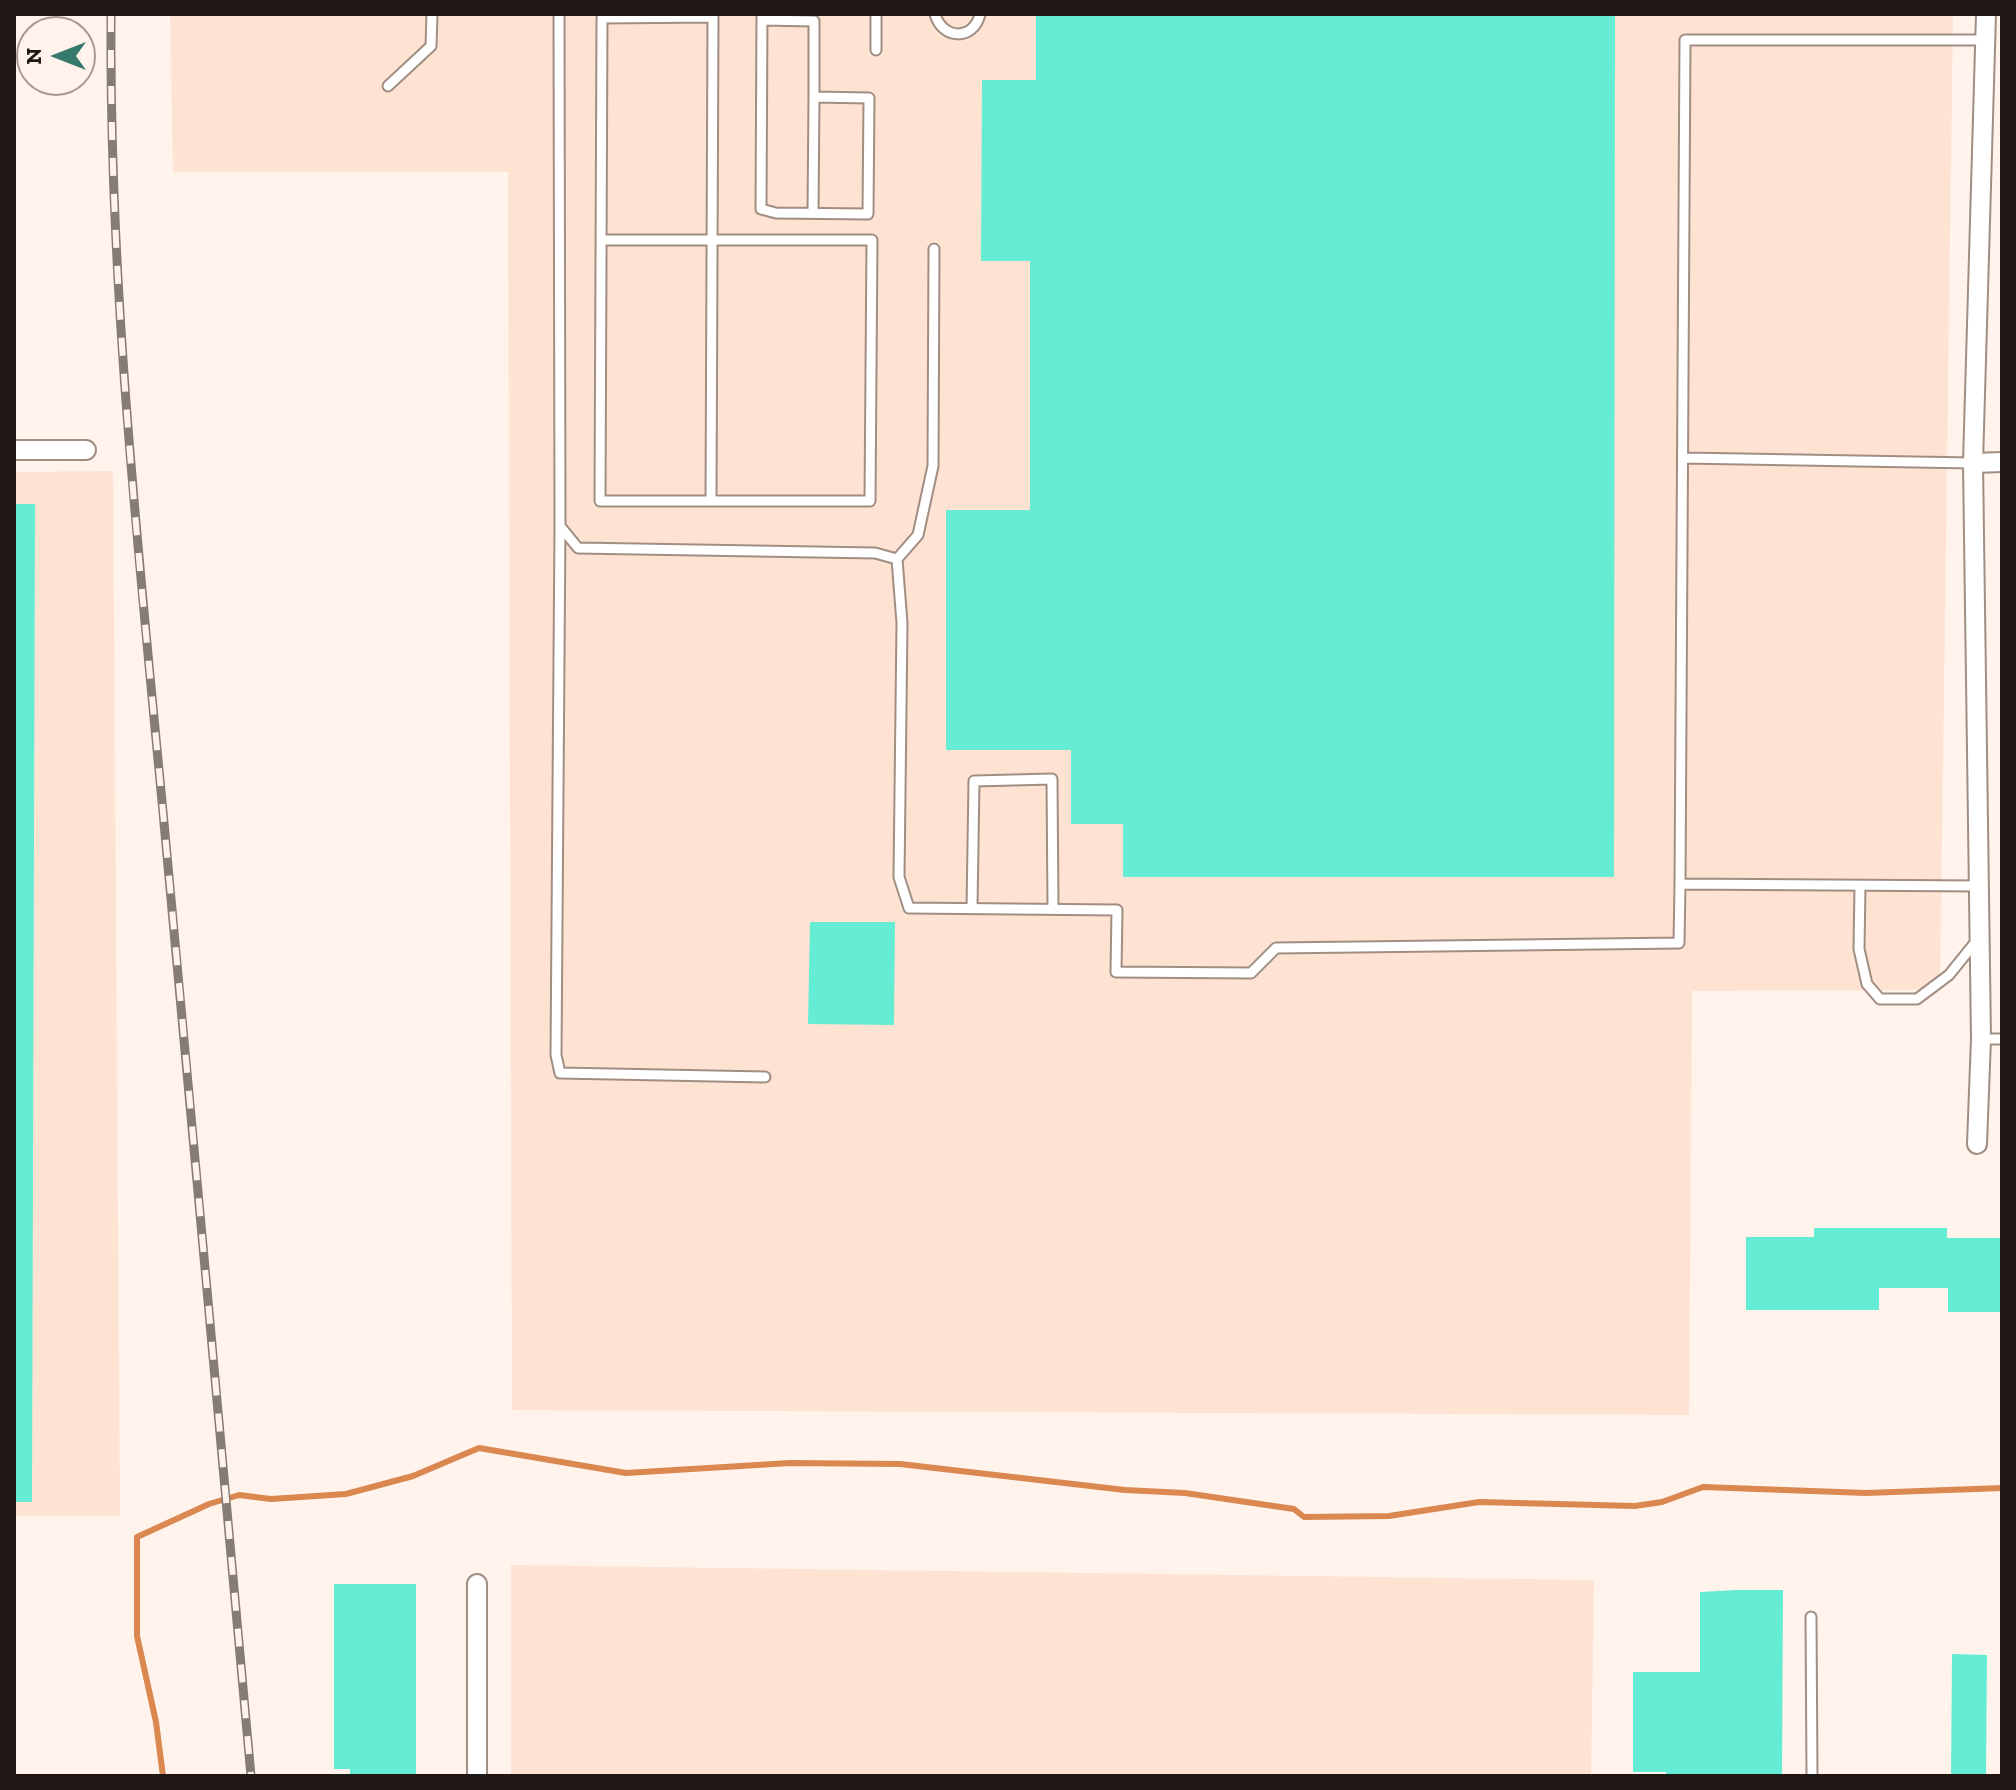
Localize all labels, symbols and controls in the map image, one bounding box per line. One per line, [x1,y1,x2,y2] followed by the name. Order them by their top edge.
[16,16,96,96] north arrow
[20,48,47,64] text: N

